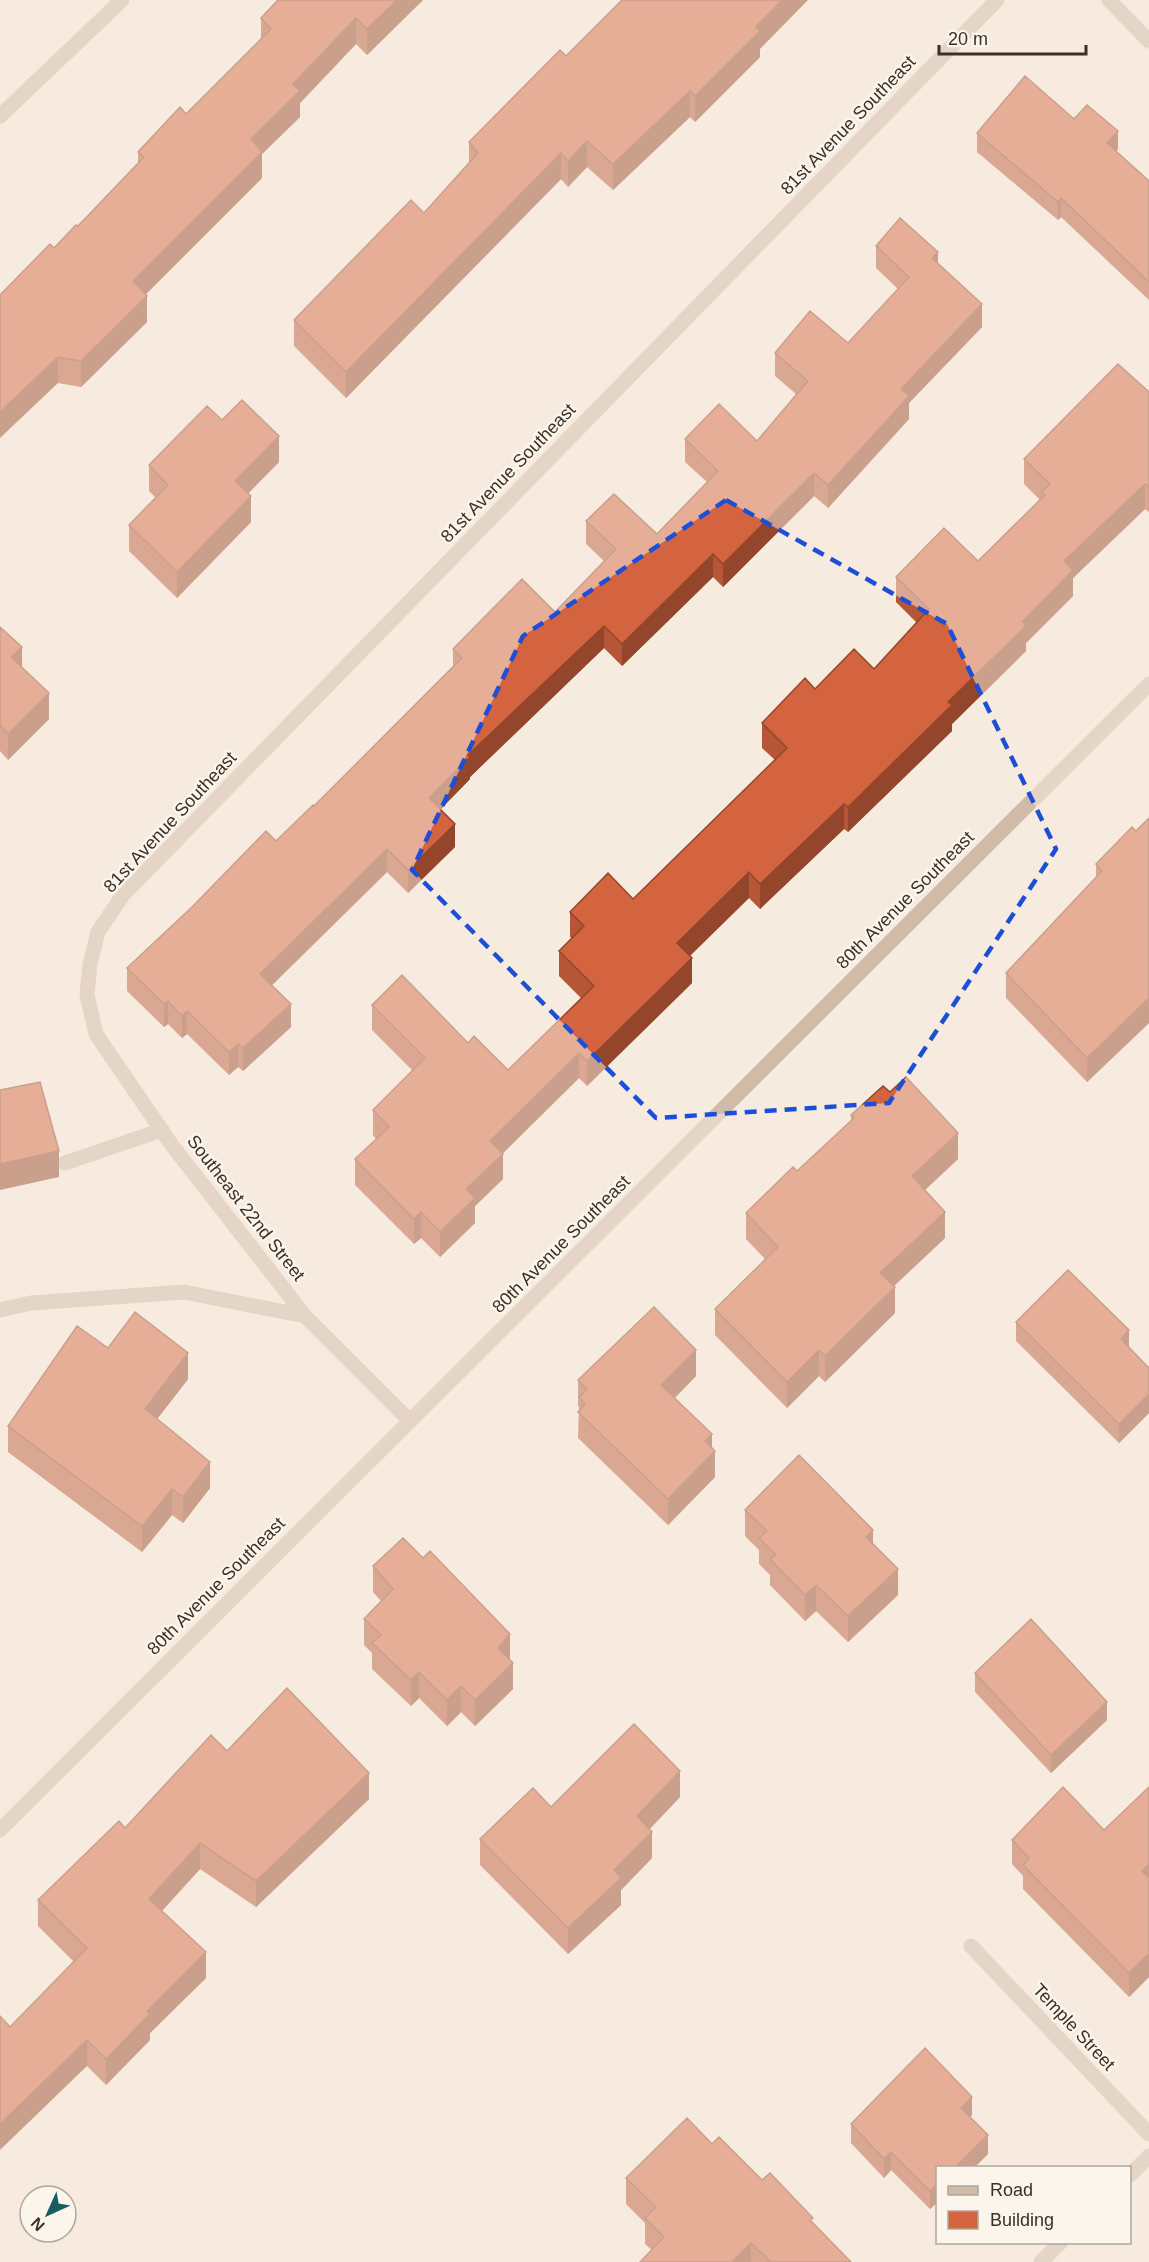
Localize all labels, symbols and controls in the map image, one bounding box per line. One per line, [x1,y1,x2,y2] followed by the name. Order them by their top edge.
[939,18,1086,56] scale bar
[948,29,988,49] text: 20 m
[777,52,919,198] street label: 81st Avenue Southeast
[437,400,579,546] street label: 81st Avenue Southeast
[100,748,240,896] street label: 81st Avenue Southeast
[832,827,978,973] street label: 80th Avenue Southeast
[183,1131,309,1285] street label: Southeast 22nd Street
[488,1171,634,1317] street label: 80th Avenue Southeast
[143,1513,289,1659] street label: 80th Avenue Southeast
[1029,1980,1119,2074] street label: Temple Street
[936,2166,1131,2244] legend
[990,2180,1033,2200] text: Road
[18,2184,78,2244] north arrow
[990,2210,1054,2230] text: Building
[28,2214,48,2234] text: N

